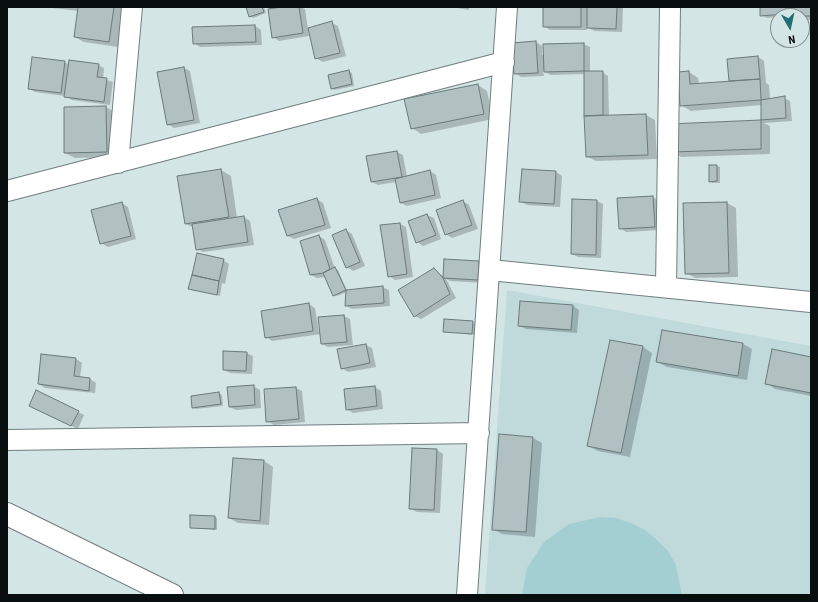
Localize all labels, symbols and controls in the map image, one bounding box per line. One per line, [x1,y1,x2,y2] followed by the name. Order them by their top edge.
[770,8,810,48] north arrow
[787,32,796,46] text: N

